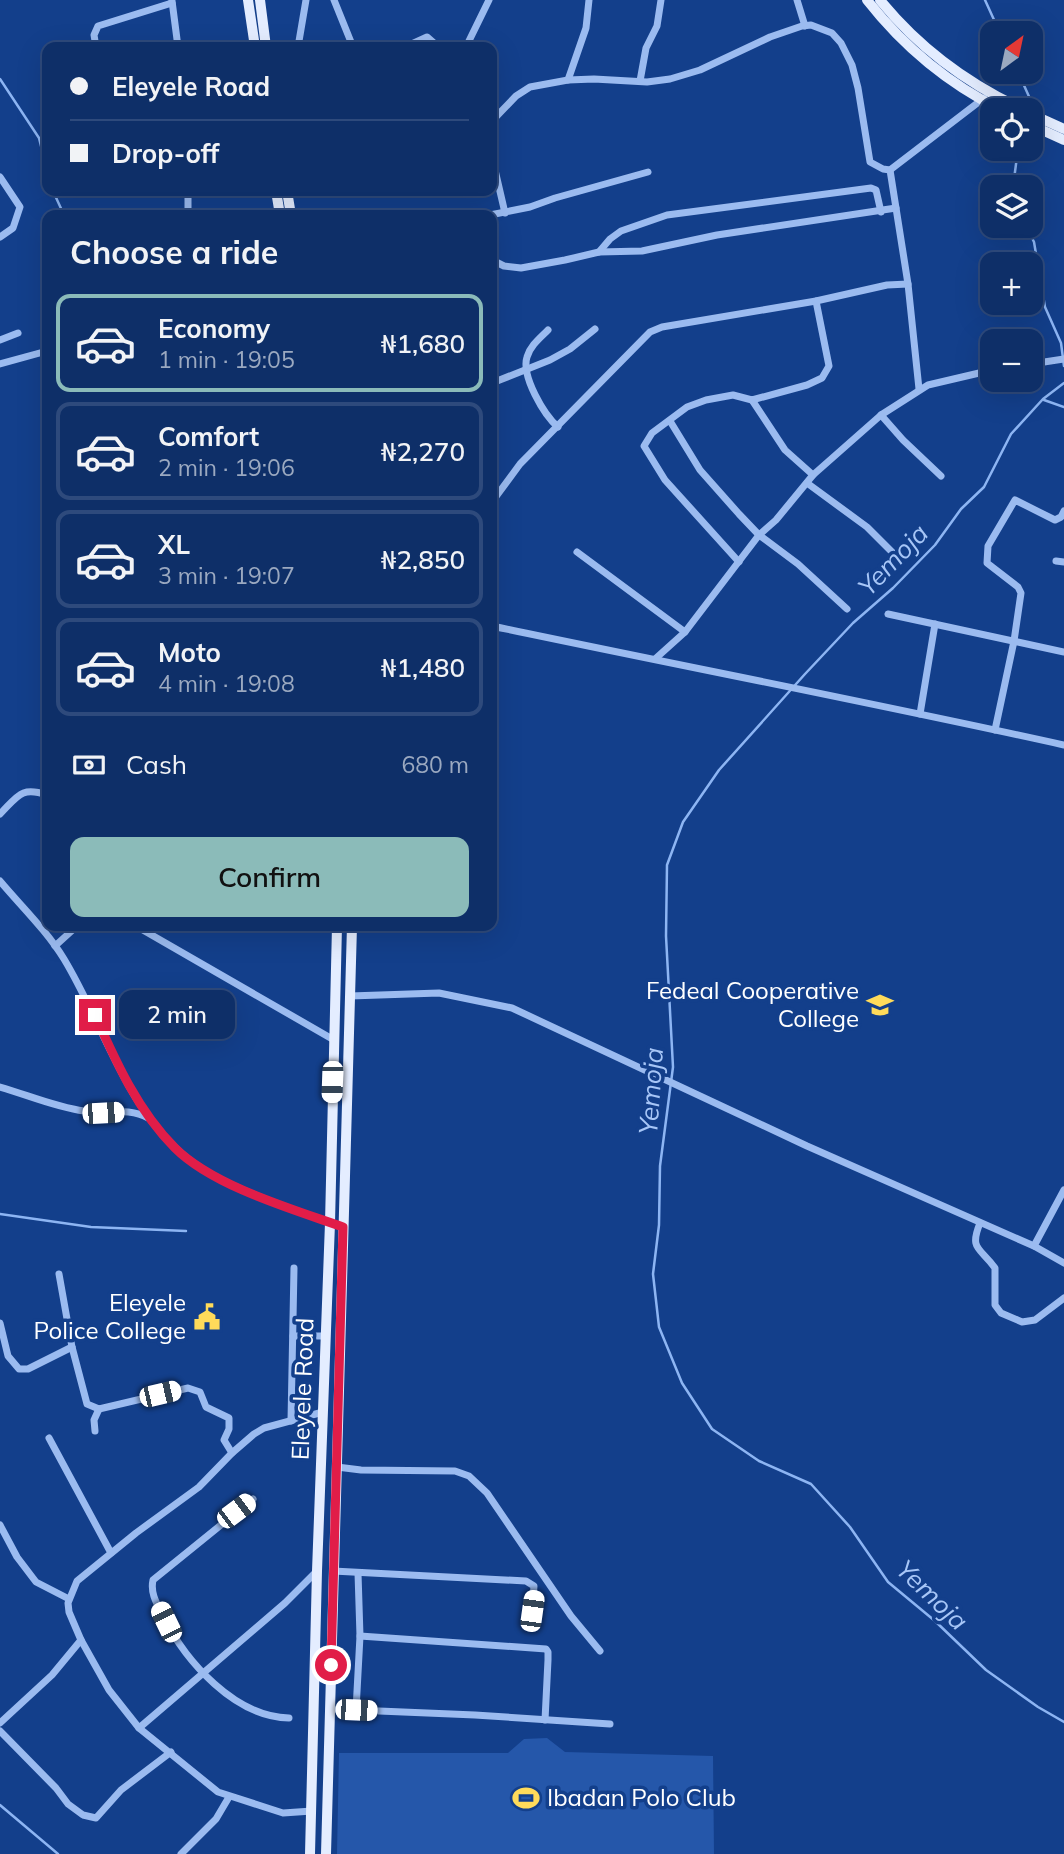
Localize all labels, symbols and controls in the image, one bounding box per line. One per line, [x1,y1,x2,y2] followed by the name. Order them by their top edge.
[980,21,1043,84] north arrow
[980,21,1043,392] map controls
[112,70,270,103] text: Eleyele Road
[980,98,1043,161] button: locate
[112,137,219,170] text: Drop-off
[980,175,1043,238] button: layers
[70,232,278,272] text: Choose a ride
[980,252,1043,315] button: +
[74,312,137,375] icon: car
[158,312,270,345] text: Economy
[381,327,465,360] text: ₦1,680
[980,329,1043,392] button: −
[158,345,295,374] text: 1 min · 19:05
[74,420,137,483] icon: car
[158,420,259,453] text: Comfort
[381,435,465,468] text: ₦2,270
[158,453,295,482] text: 2 min · 19:06
[850,517,935,603] water label: Yemoja
[74,528,137,591] icon: car
[158,528,190,561] text: XL
[381,543,465,576] text: ₦2,850
[158,561,295,590] text: 3 min · 19:07
[74,636,137,699] icon: car
[158,636,221,669] text: Moto
[381,651,465,684] text: ₦1,480
[158,669,295,698] text: 4 min · 19:08
[70,746,108,784] icon: cash
[126,748,187,781] text: Cash
[401,750,469,779] text: 680 m
[70,837,469,917] button: Confirm
[646,975,859,1033] place label: Fedeal Cooperative College
[119,990,235,1040] callout: 2 min
[865,990,895,1020] school or university icon: Fedeal Cooperative College
[79,999,111,1031] route end
[147,1000,207,1029] text: 2 min
[631,1046,670,1136] water label: Yemoja
[321,1061,344,1103] car
[82,1101,125,1125] car
[34,1287,186,1345] place label: Eleyele Police College
[192,1302,222,1332] public building icon: Eleyele Police College
[285,1317,319,1461] street label: Eleyele Road
[138,1379,183,1409] car
[213,1490,260,1532] car
[889,1552,975,1637] water label: Yemoja
[519,1589,546,1633] car
[148,1599,185,1645] car
[315,1649,347,1681] route start
[335,1699,378,1721] car
[547,1782,736,1812] place label: Ibadan Polo Club
[511,1783,541,1813] sports icon: Ibadan Polo Club

